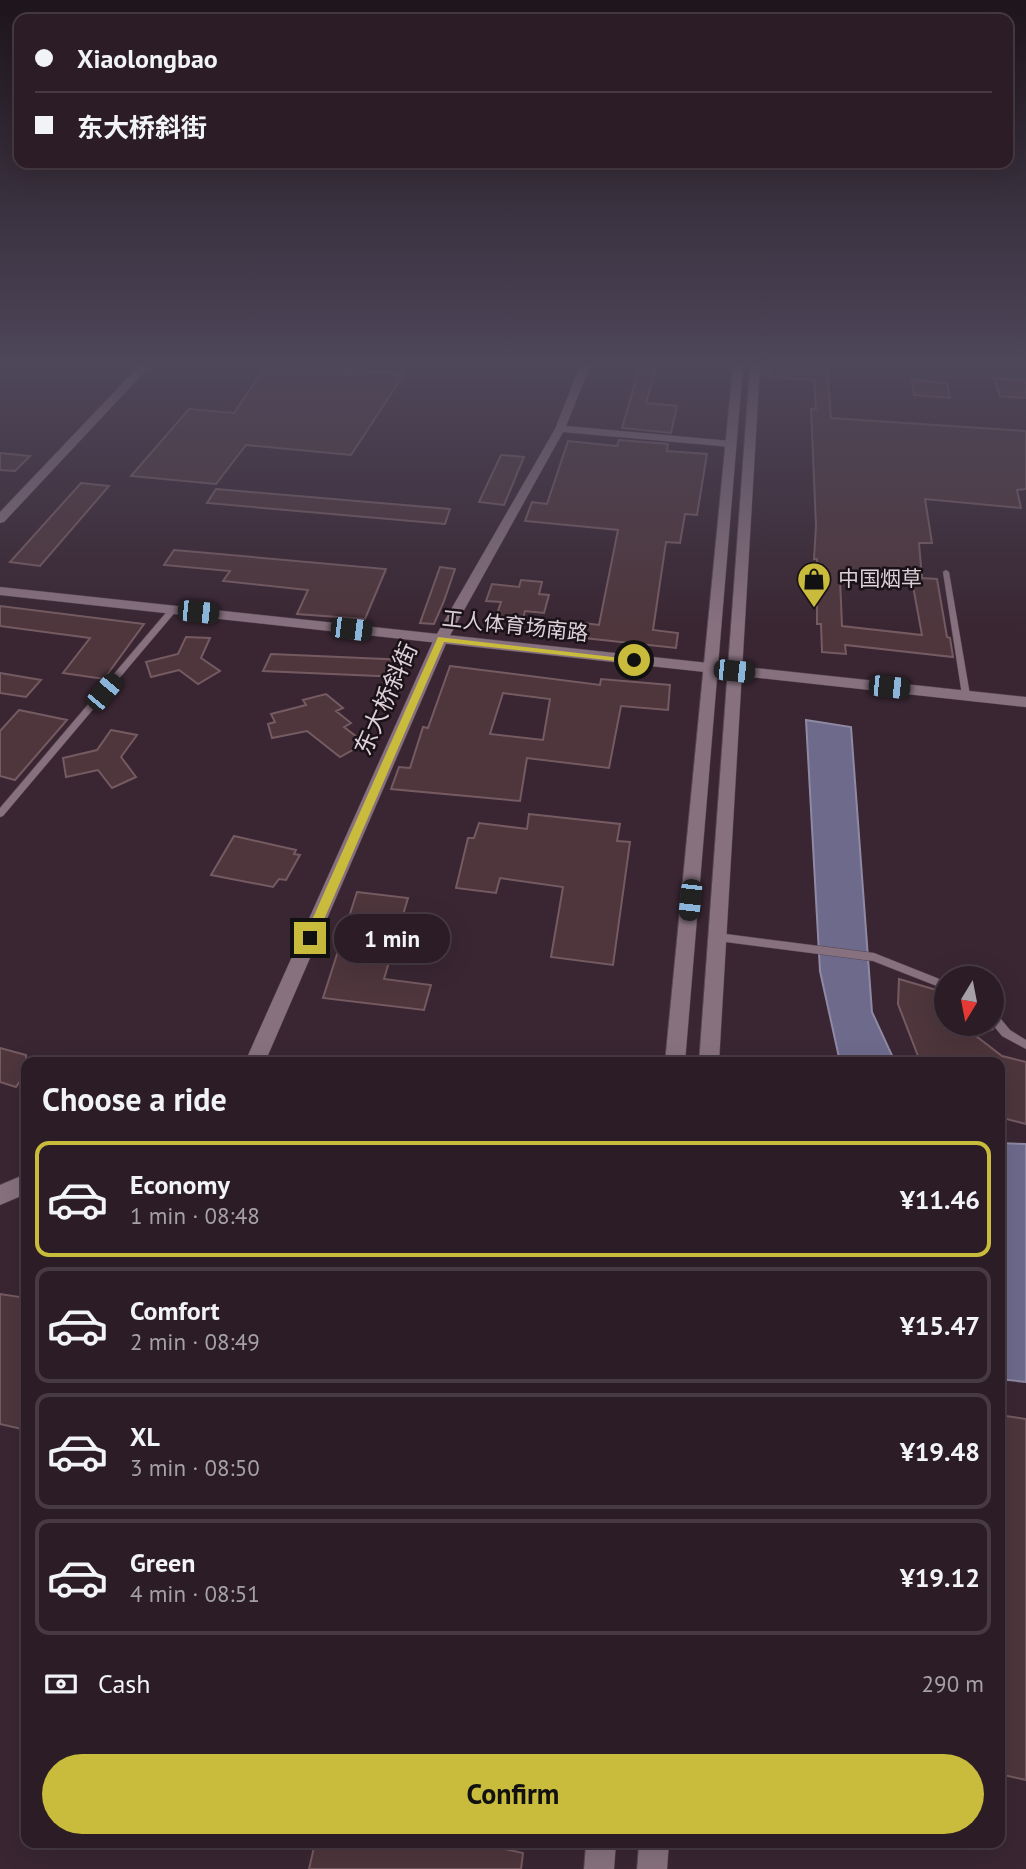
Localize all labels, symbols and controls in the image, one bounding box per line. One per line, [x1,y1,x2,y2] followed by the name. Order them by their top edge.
[77,42,218,75] text: Xiaolongbao
[77,111,207,144] text: 东大桥斜街
[795,560,833,609] shop icon: 中国烟草
[838,565,922,592] place label: 中国烟草
[177,599,220,625] car
[441,604,590,647] street label: 工人体育场南路
[329,616,374,642] car
[347,638,424,760] street label: 东大桥斜街
[618,644,650,676] route start
[713,658,756,684] car
[83,669,126,715] car
[868,674,911,700] car
[678,878,703,922] car
[334,914,450,962] callout: 1 min
[294,922,326,954] route end
[364,924,420,953] text: 1 min
[934,966,1004,1036] north arrow
[934,966,1004,1036] map controls
[42,1078,227,1120] text: Choose a ride
[46,1168,109,1231] icon: car
[130,1168,230,1201] text: Economy
[900,1183,980,1216] text: ¥11.46
[130,1201,260,1230] text: 1 min · 08:48
[46,1294,109,1357] icon: car
[130,1294,220,1327] text: Comfort
[900,1309,980,1342] text: ¥15.47
[130,1327,260,1356] text: 2 min · 08:49
[46,1420,109,1483] icon: car
[130,1420,160,1453] text: XL
[900,1435,980,1468] text: ¥19.48
[130,1453,260,1482] text: 3 min · 08:50
[46,1546,109,1609] icon: car
[130,1546,195,1579] text: Green
[900,1561,980,1594] text: ¥19.12
[130,1579,260,1608] text: 4 min · 08:51
[42,1665,80,1703] icon: cash
[98,1667,150,1700] text: Cash
[922,1669,984,1698] text: 290 m
[42,1754,984,1834] button: Confirm

